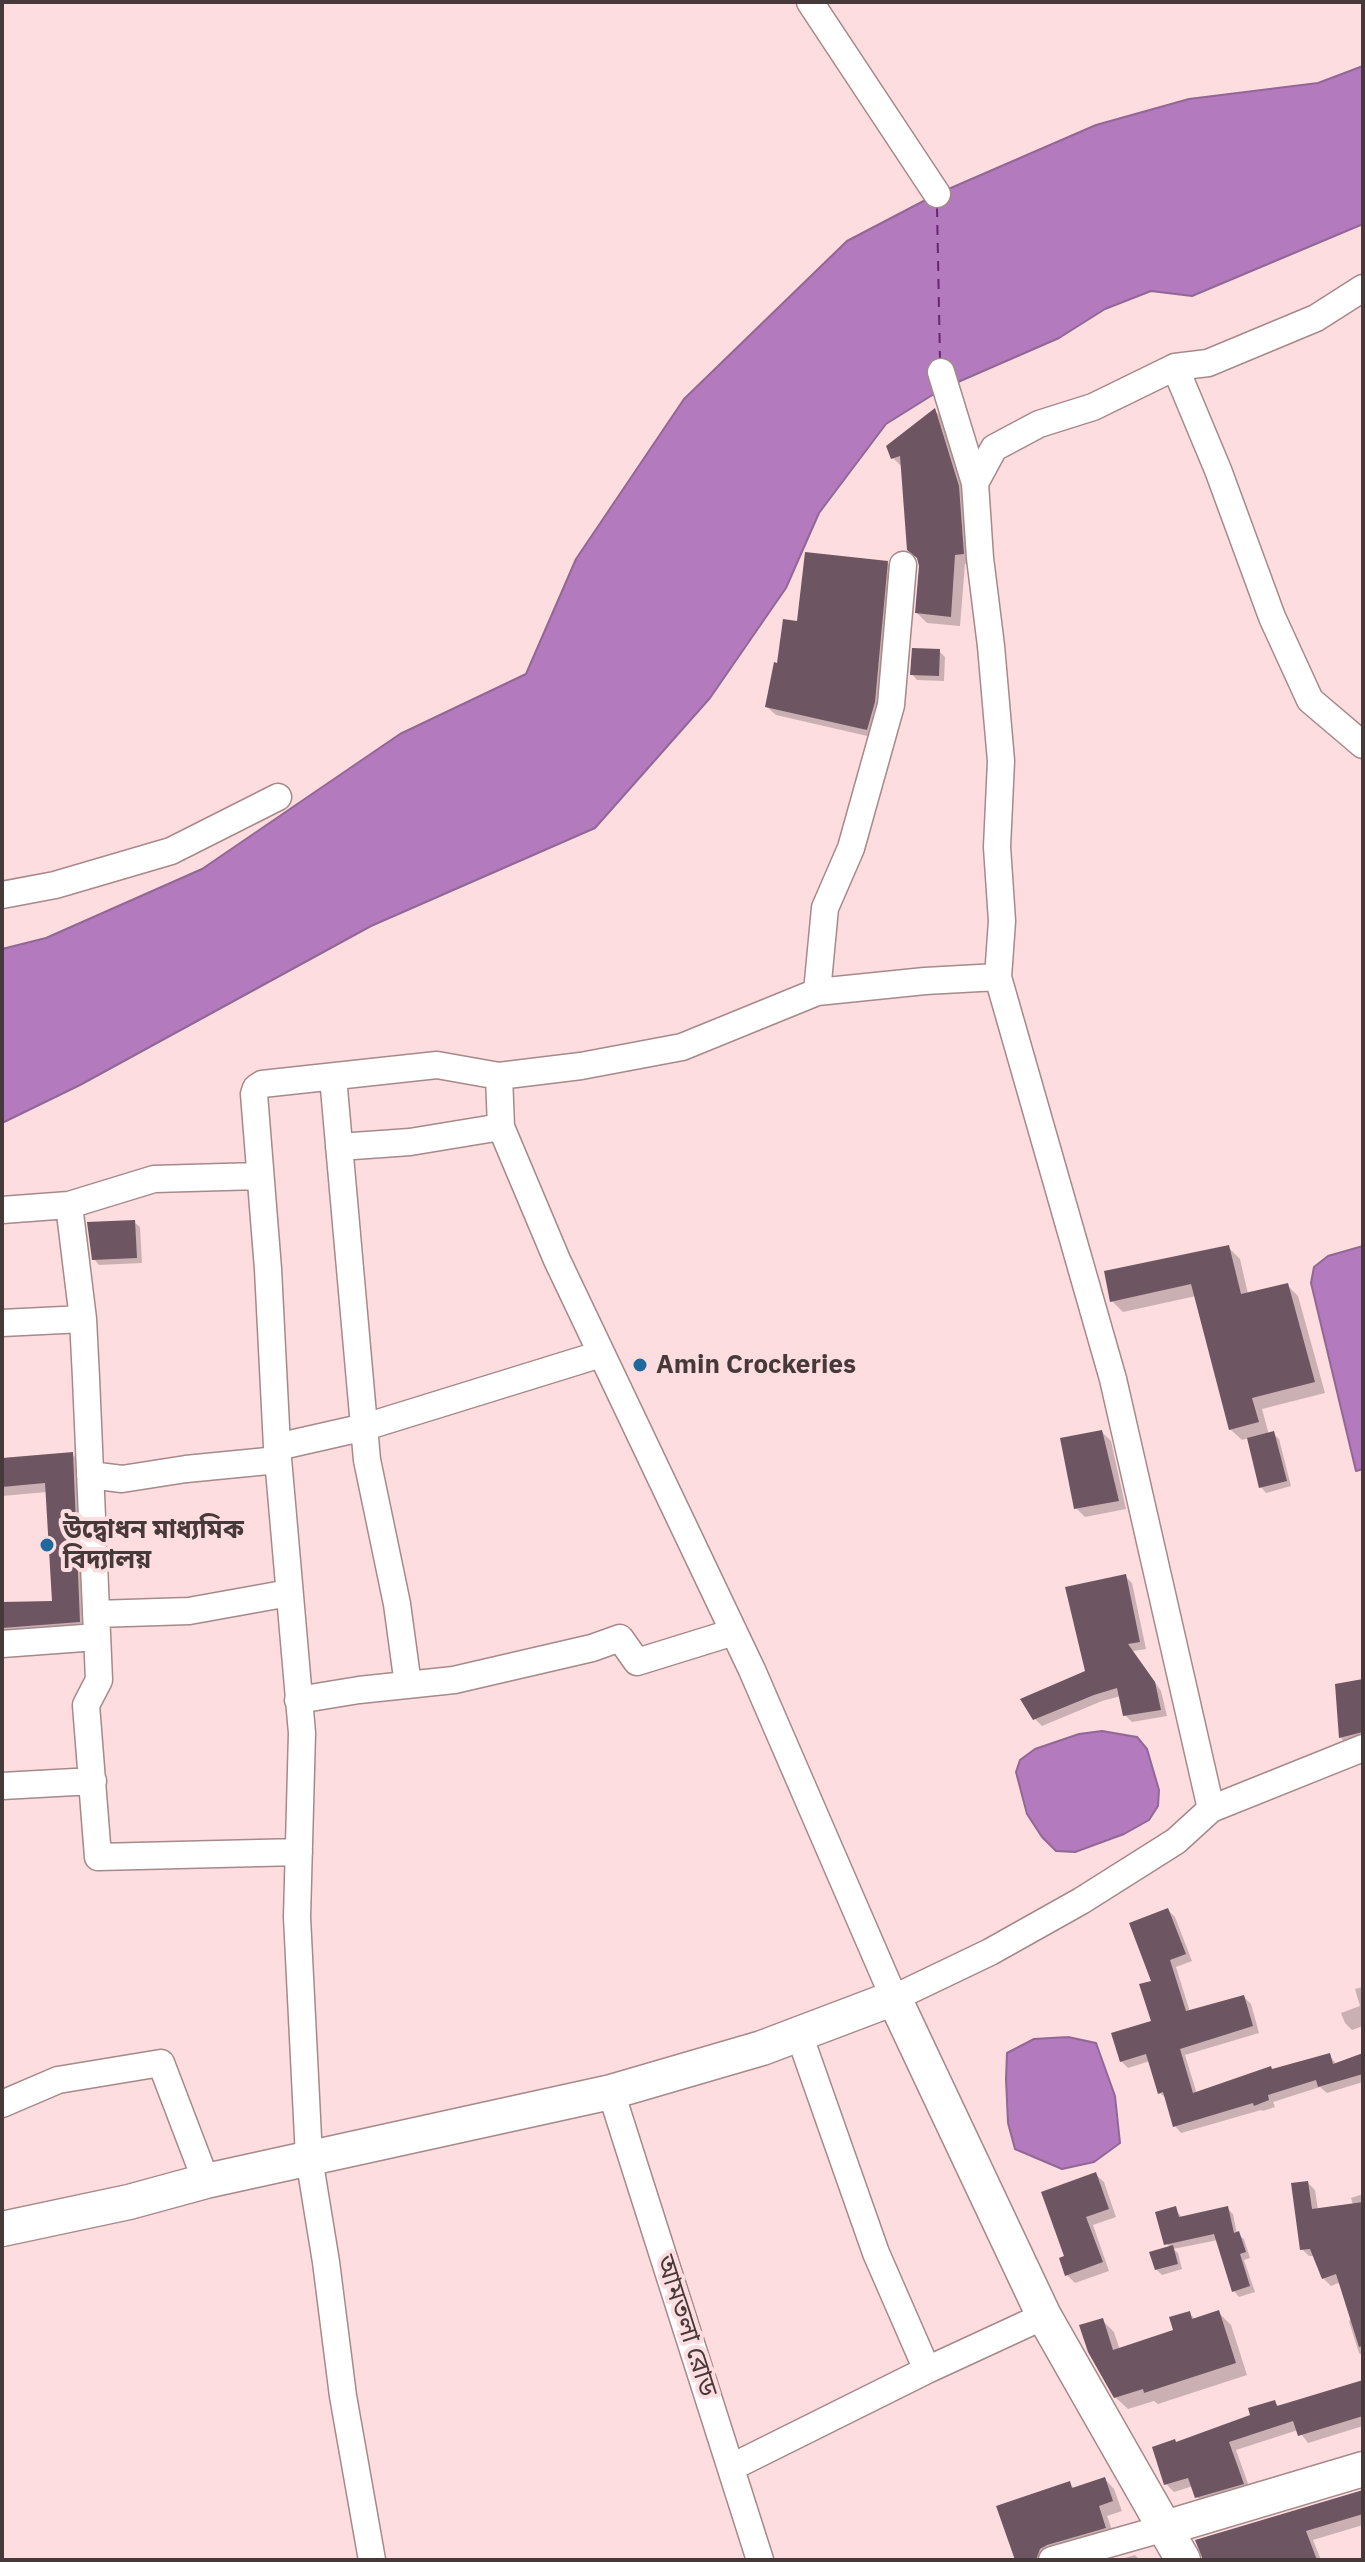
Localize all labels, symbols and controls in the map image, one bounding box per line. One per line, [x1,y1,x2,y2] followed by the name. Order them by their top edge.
[656,1349,856,1381] place label: Amin Crockeries
[631,1356,649,1374] marker: Amin Crockeries
[63,1514,244,1576] place label: উদ্বোধন মাধ্যমিক বিদ্যালয়
[38,1536,56,1554] marker: উদ্বোধন মাধ্যমিক বিদ্যালয়
[648,2251,724,2401] street label: আমতলা রোড

